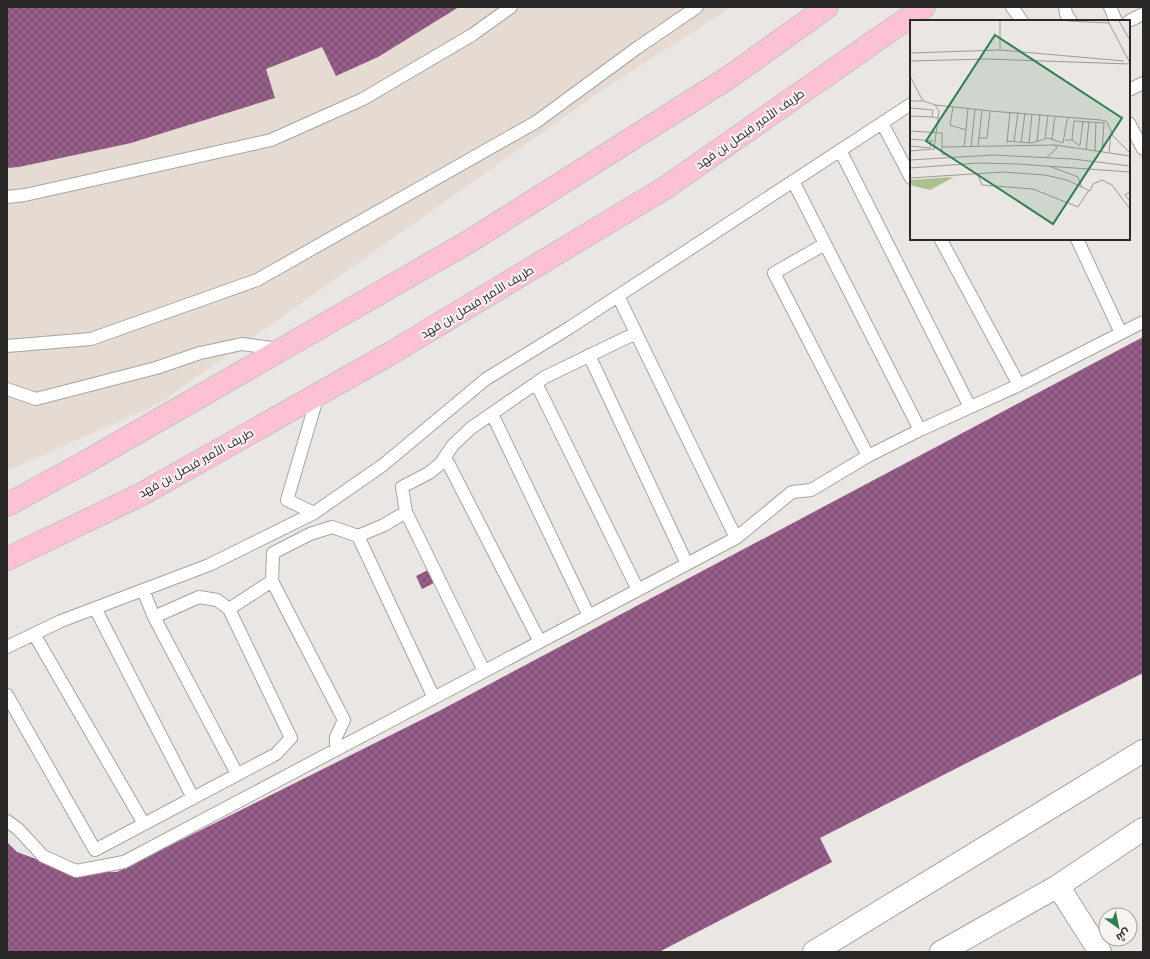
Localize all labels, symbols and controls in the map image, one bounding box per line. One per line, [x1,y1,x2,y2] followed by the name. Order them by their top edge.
[910,20,1130,240] inset map
[693,86,807,172] street label: طريف الأمير فيصل بن فهد
[418,263,536,341] street label: طريف الأمير فيصل بن فهد
[136,425,256,501] street label: طريف الأمير فيصل بن فهد
[1098,907,1138,947] north arrow
[1114,926,1133,944] text: ش

